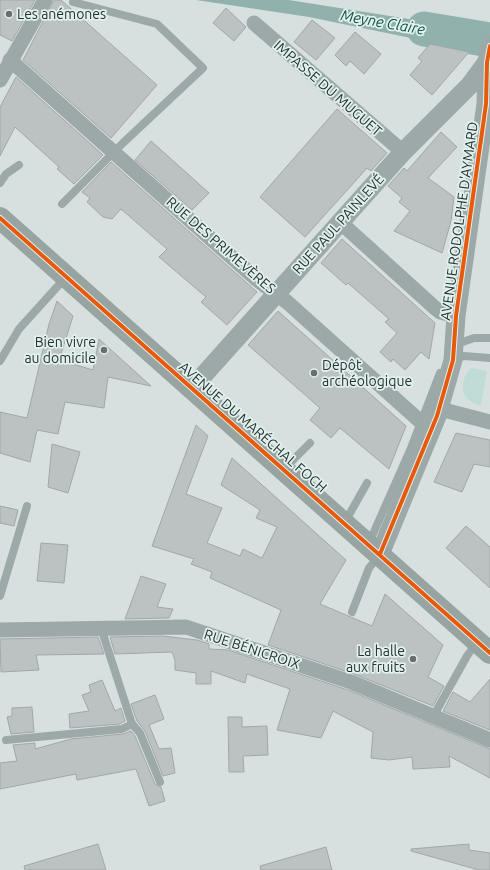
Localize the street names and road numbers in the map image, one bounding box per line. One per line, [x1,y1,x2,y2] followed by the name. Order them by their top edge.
[271,37,385,139] street label: IMPASSE DU MUGUET
[437,120,481,321] street label: AVENUE RODOLPHE D'AYMARD
[288,170,387,277] street label: RUE PAUL PAINLEVÉ
[163,193,279,297] street label: RUE DES PRIMEVÈRES
[176,358,331,495] street label: AVENUE DU MARÉCHAL FOCH
[202,625,303,672] street label: RUE BÉNICROIX

